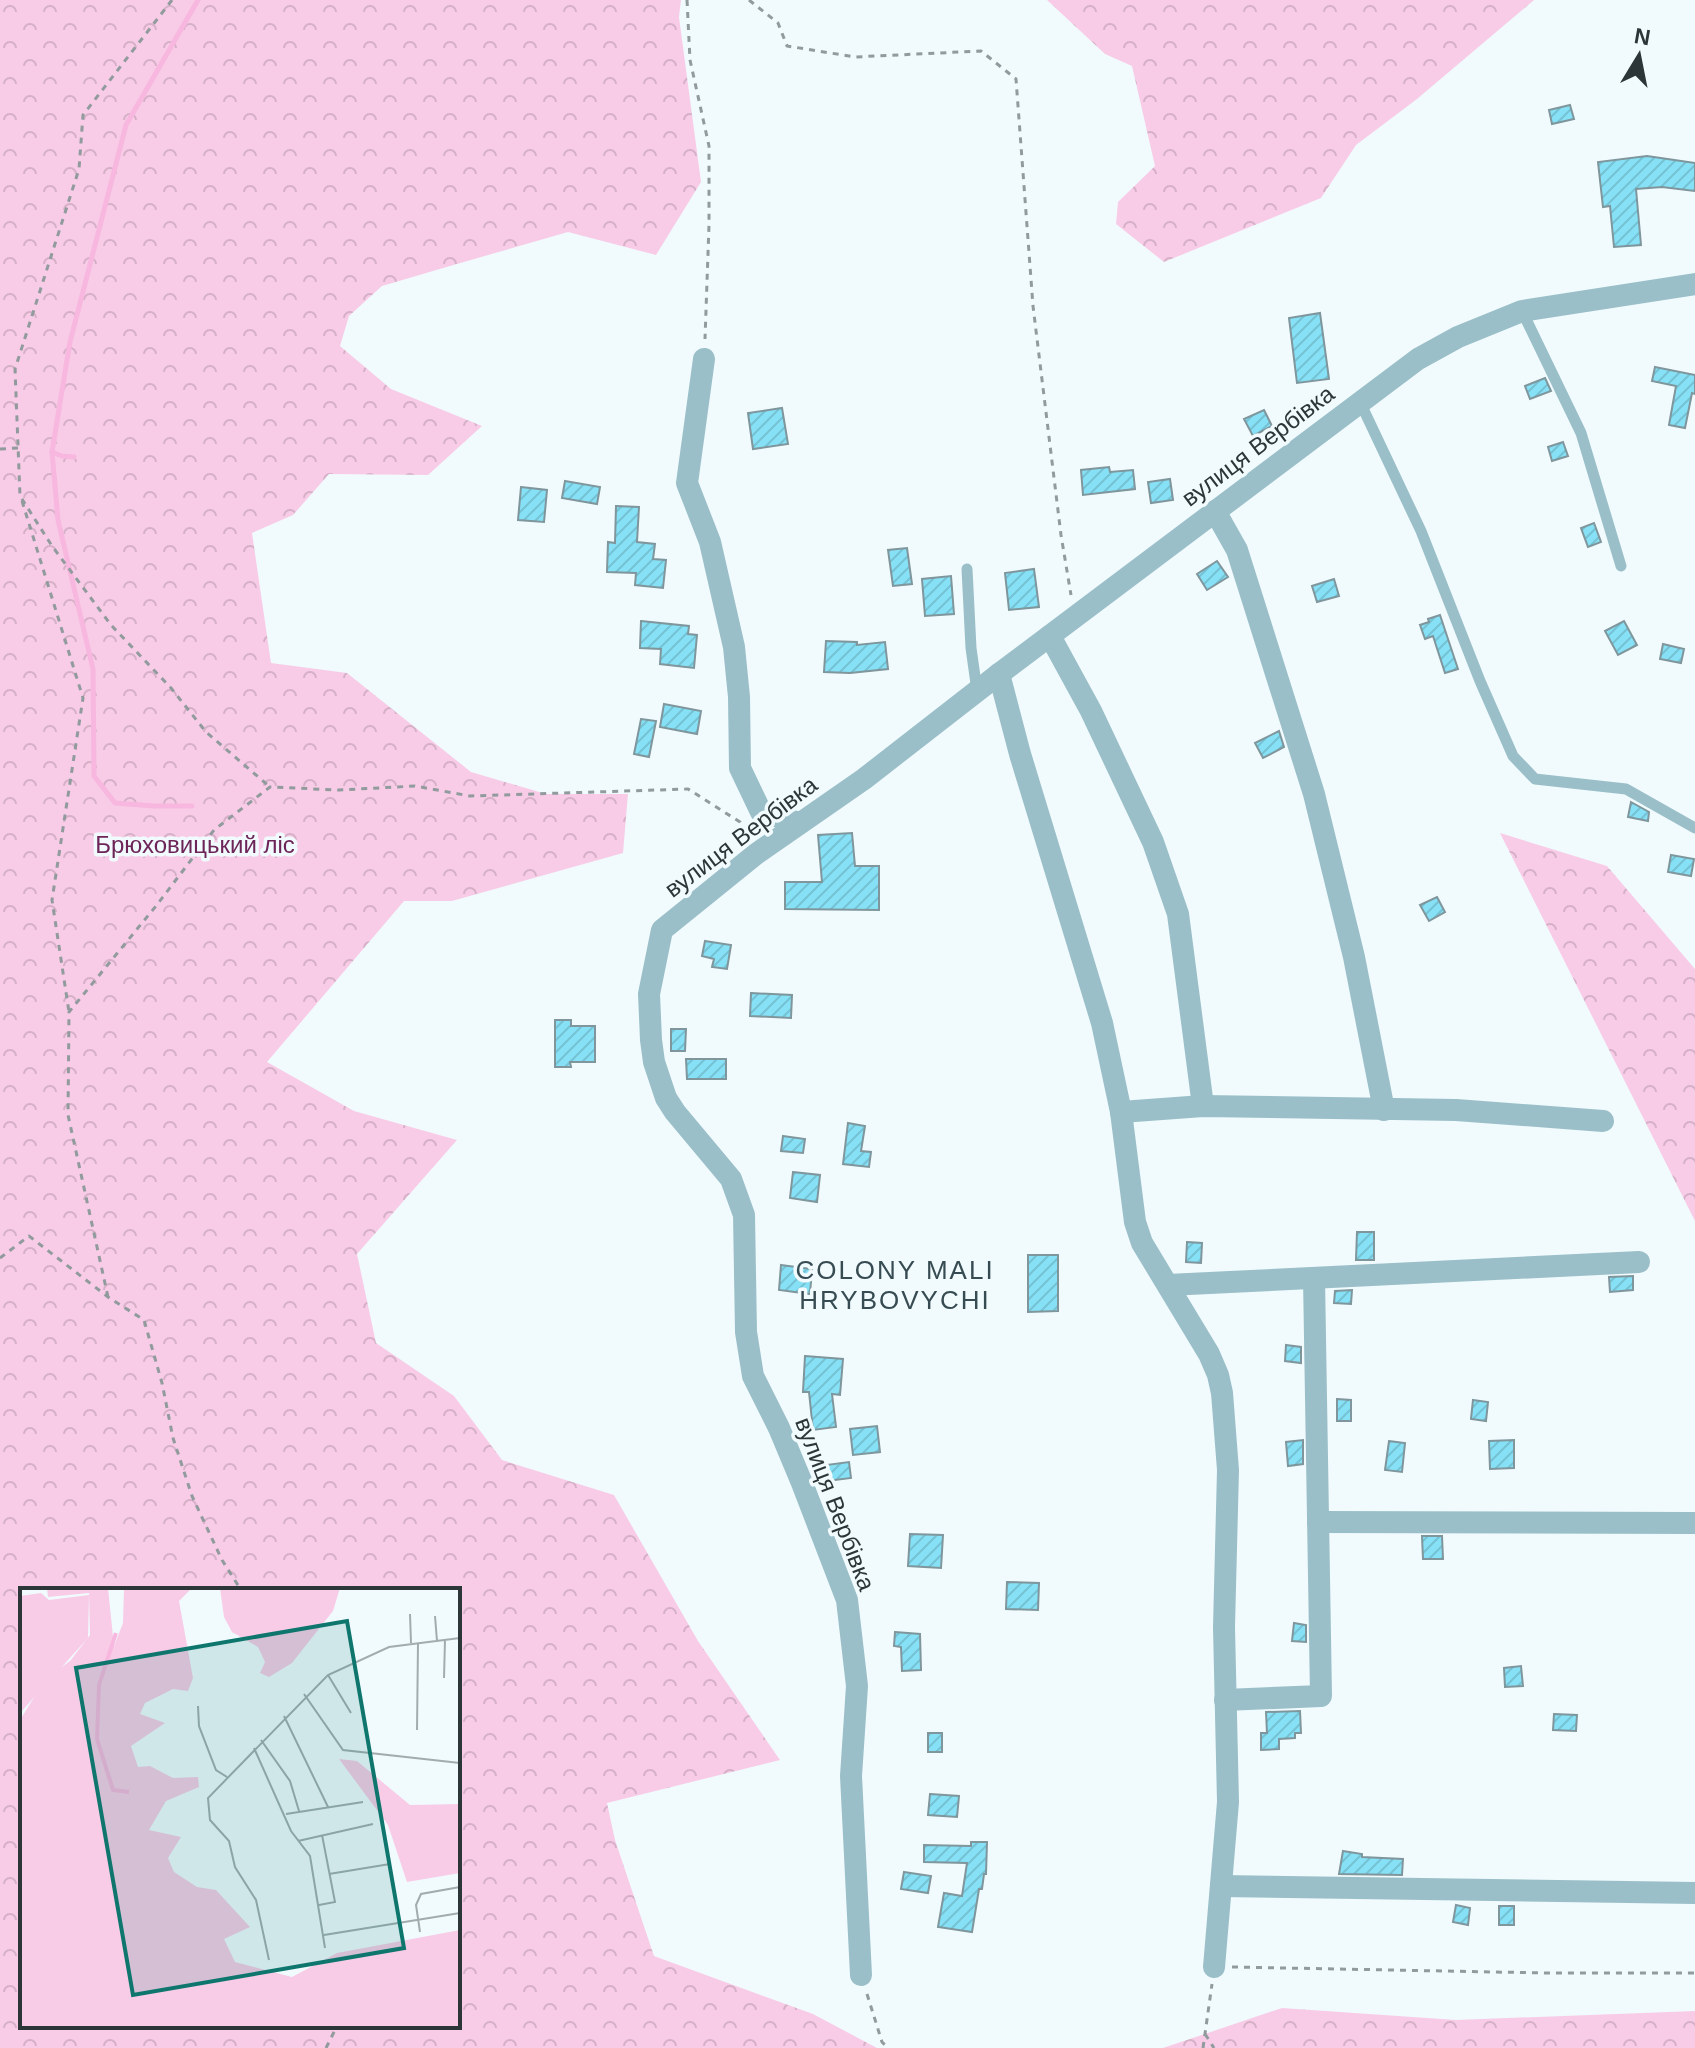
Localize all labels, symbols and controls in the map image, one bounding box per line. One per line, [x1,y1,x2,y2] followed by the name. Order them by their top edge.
[1599,16,1679,96] north arrow
[1632,23,1652,50] text: N
[1176,379,1340,512] street label: вулиця Вербівка
[659,770,823,903] street label: вулиця Вербівка
[95,831,295,858] park label: Брюховицький ліс
[795,1255,995,1315] district label: COLONY MALI HRYBOVYCHI
[790,1413,881,1595] street label: вулиця Вербівка
[20,1588,460,2028] inset map

